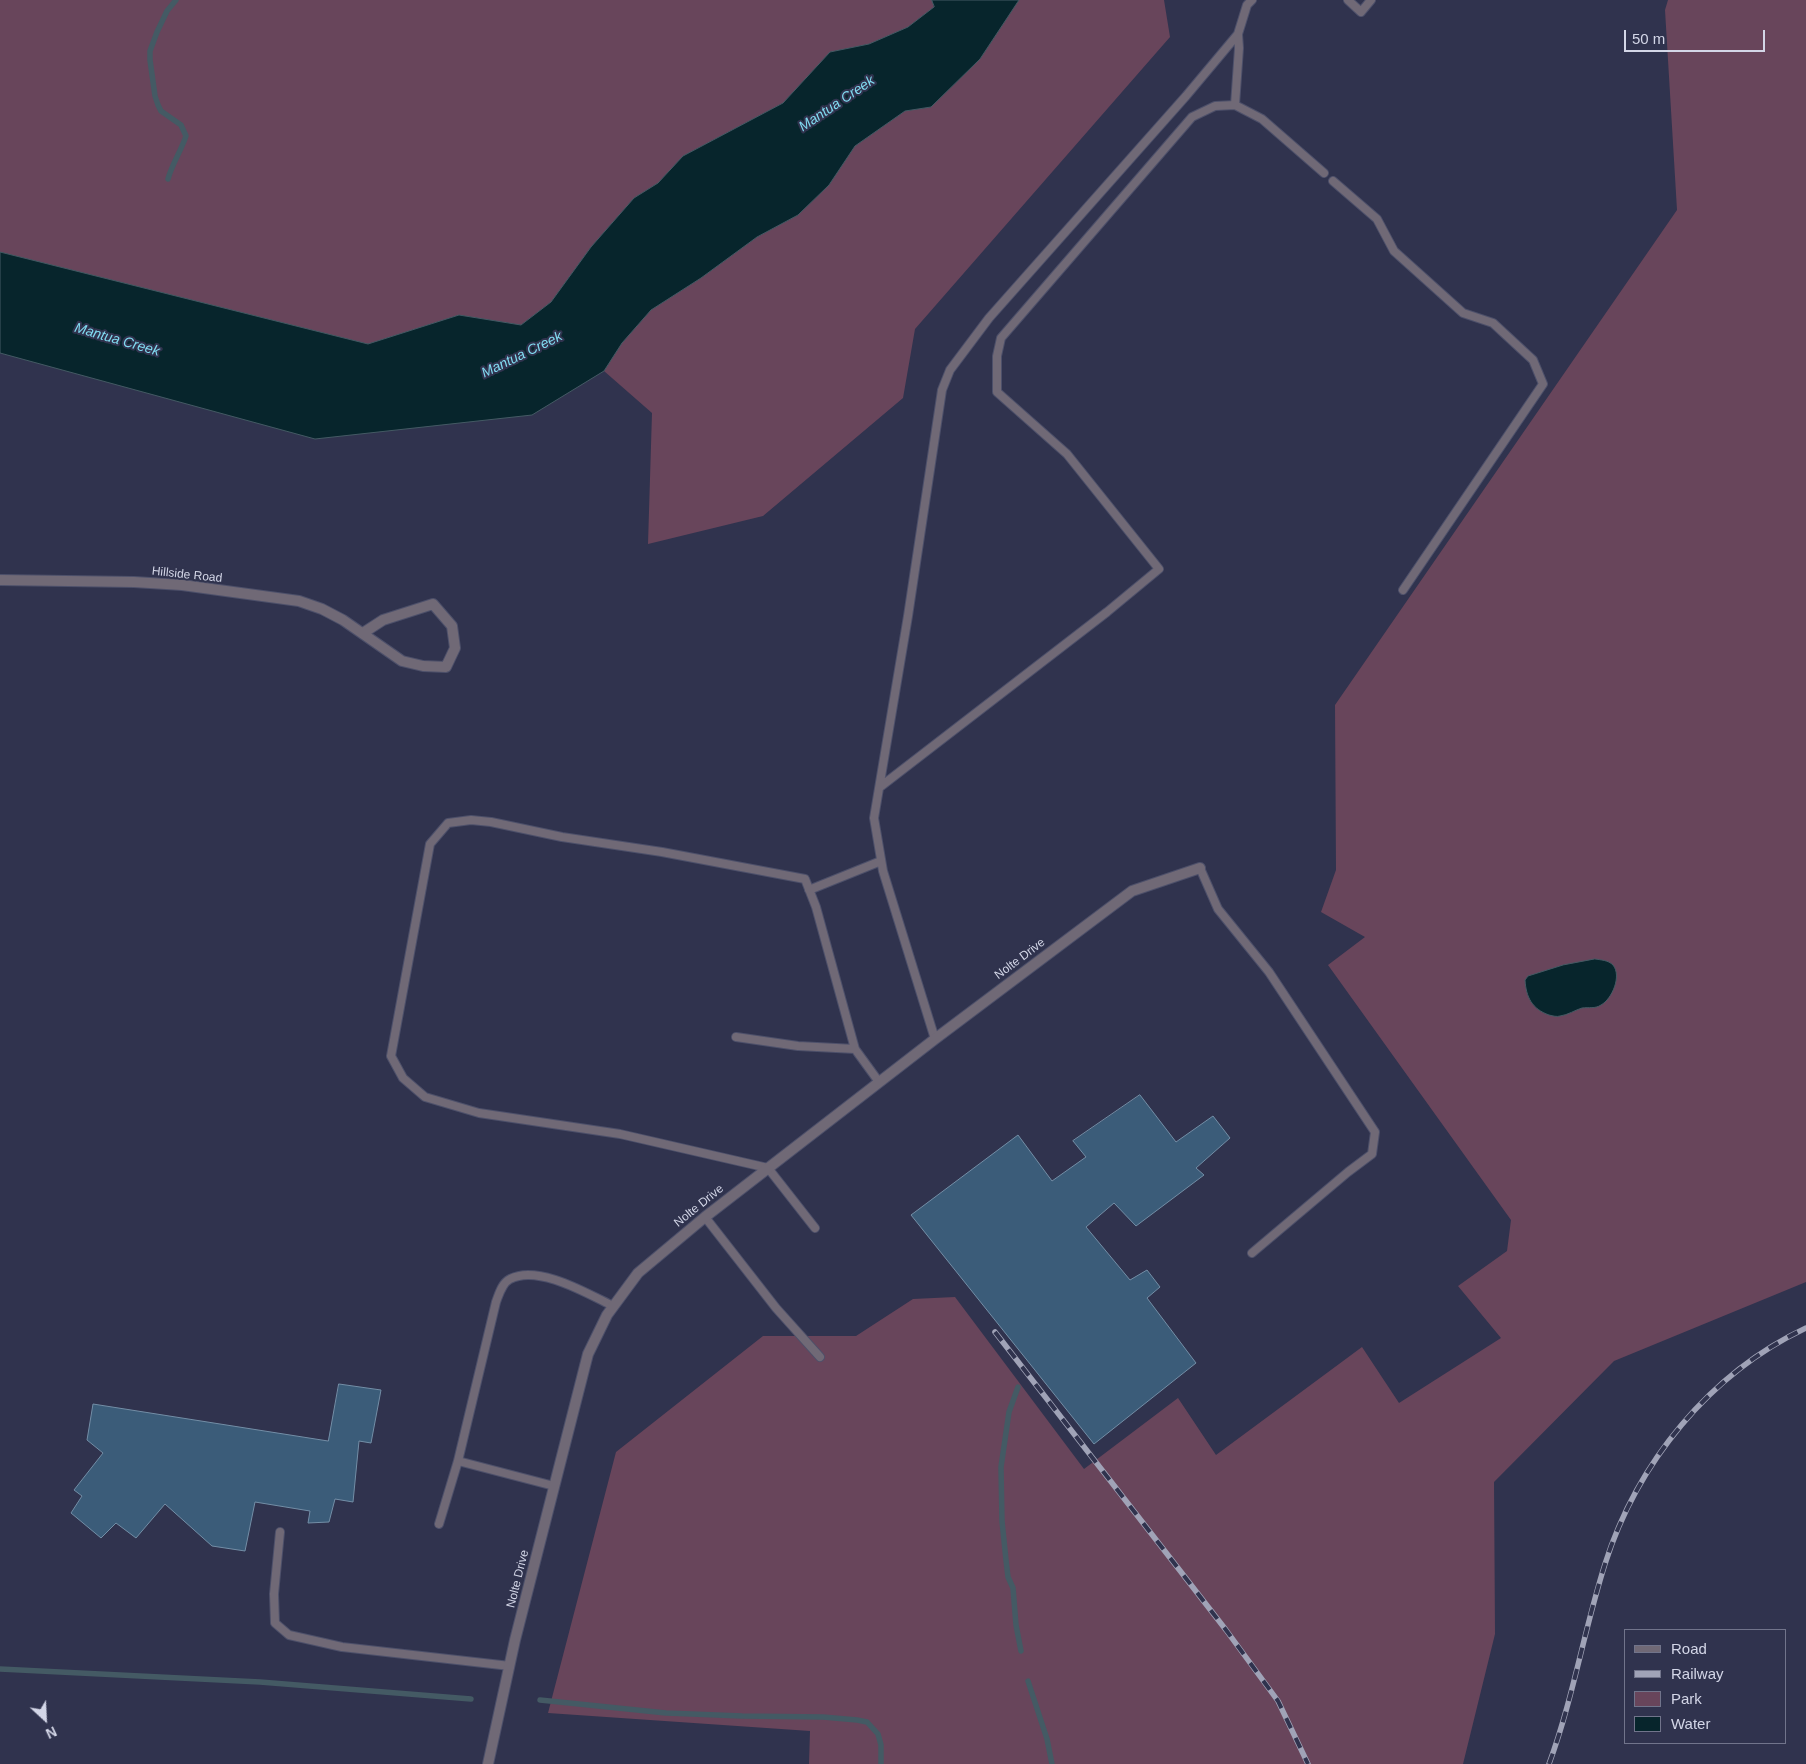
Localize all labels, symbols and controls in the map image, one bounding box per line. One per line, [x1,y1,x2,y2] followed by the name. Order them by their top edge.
[1626,20,1767,52] scale bar
[1632,30,1665,47] text: 50 m
[796,72,878,136] water label: Mantua Creek
[72,320,162,360] water label: Mantua Creek
[479,328,565,382] water label: Mantua Creek
[151,564,223,586] street label: Hillside Road
[992,935,1048,983] street label: Nolte Drive
[671,1182,727,1230] street label: Nolte Drive
[504,1548,532,1610] street label: Nolte Drive
[1624,1629,1786,1744] legend
[1671,1640,1707,1657] text: Road
[1671,1665,1724,1682] text: Railway
[1671,1690,1702,1707] text: Park
[20,1694,70,1744] north arrow
[1671,1715,1710,1732] text: Water
[43,1723,59,1742] text: N

